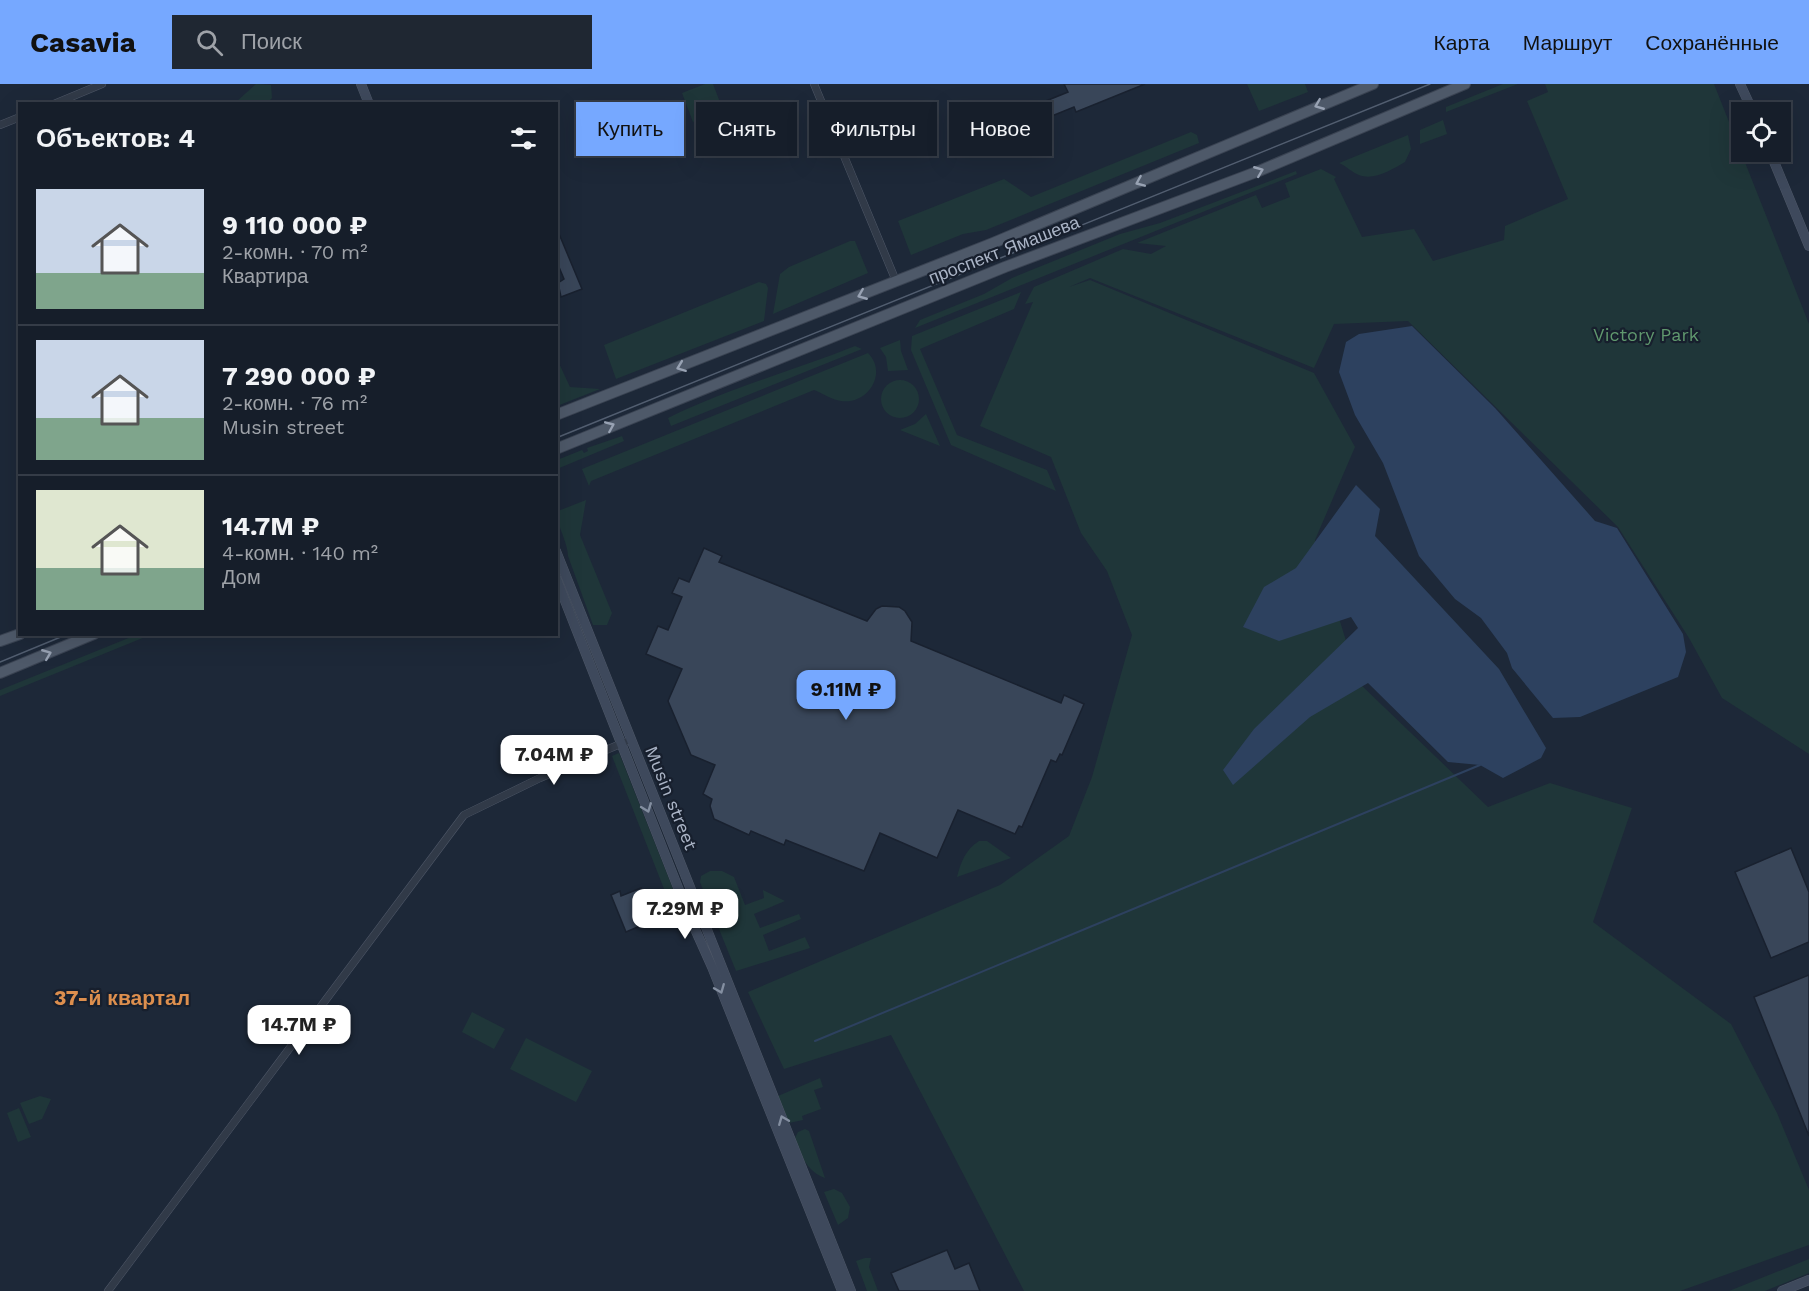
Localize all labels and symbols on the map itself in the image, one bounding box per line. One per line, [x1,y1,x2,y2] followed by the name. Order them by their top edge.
[1314,98,1325,110] one-way arrow
[1253,166,1264,178] one-way arrow
[1135,175,1146,187] one-way arrow
[925,211,1083,288] street label: проспект Ямашева
[857,288,868,300] one-way arrow
[1593,324,1699,345] park label: Victory Park
[676,360,687,372] one-way arrow
[604,421,615,433] one-way arrow
[41,649,52,661] one-way arrow
[791,670,901,721] pin: 9.11M ₽
[499,735,609,786] pin: 7.04M ₽
[641,743,702,853] street label: Musin street
[640,802,653,813] one-way arrow
[630,889,740,940] pin: 7.29M ₽
[713,983,726,994] one-way arrow
[54,985,190,1010] district label: 37-й квартал
[244,1005,354,1056] pin: 14.7M ₽
[777,1115,790,1125] one-way arrow

